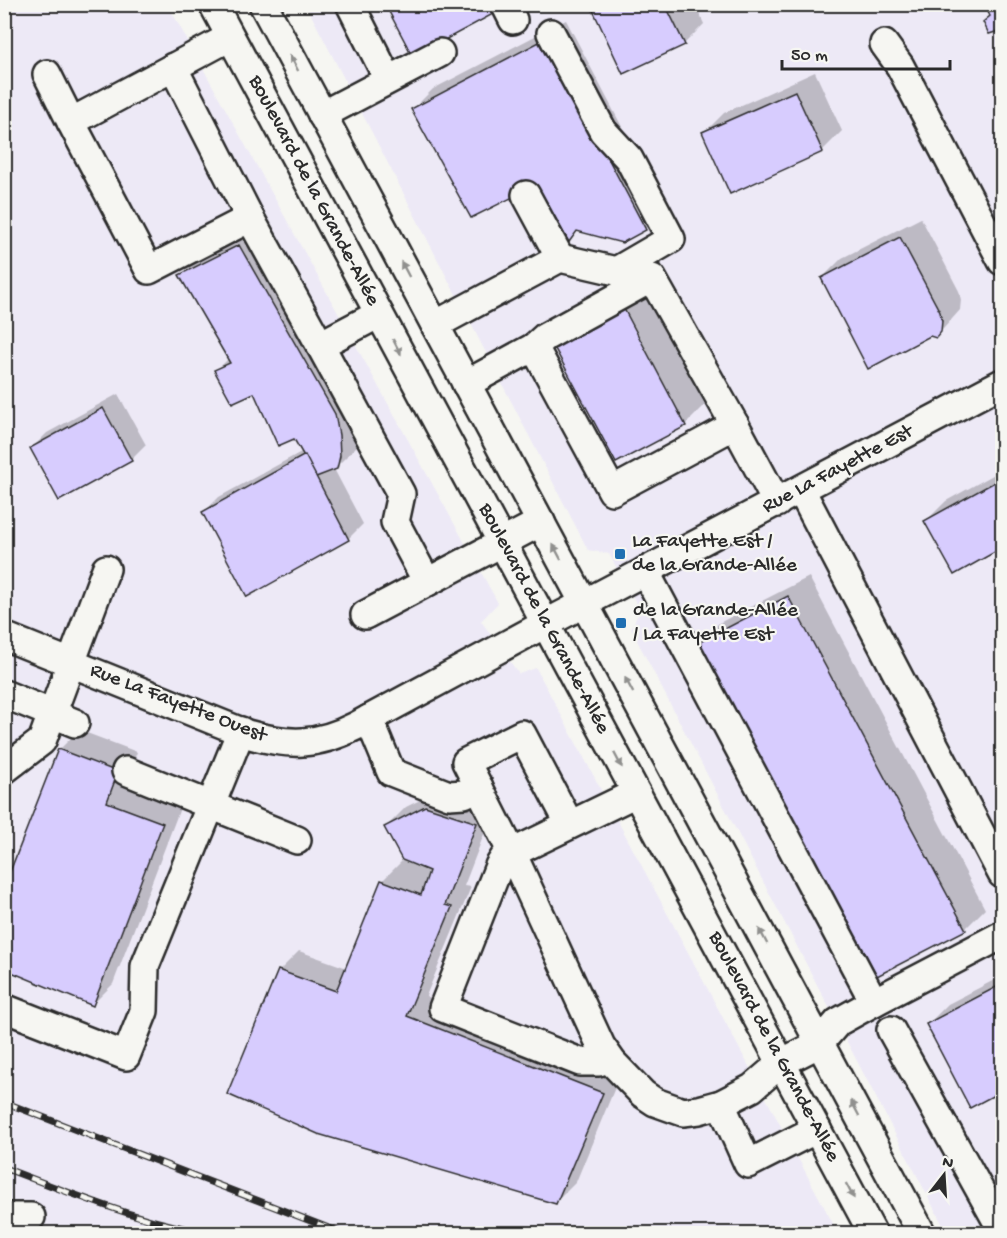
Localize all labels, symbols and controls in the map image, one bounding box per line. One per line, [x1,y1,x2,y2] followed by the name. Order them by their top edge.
[782,33,950,71] scale bar
[791,46,828,67] text: 50 m
[289,54,299,71] one-way arrow
[241,71,385,311] street label: Boulevard de la Grande-Allée
[400,261,410,278] one-way arrow
[392,339,402,356] one-way arrow
[758,419,920,520] street label: Rue La Fayette Est
[471,499,615,739] street label: Boulevard de la Grande-Allée
[632,530,798,579] place label: La Fayette Est / de la Grande-Allée
[552,543,562,560] one-way arrow
[613,547,627,561] marker: La Fayette Est / de la Grande-Allée
[633,599,799,648] place label: de la Grande-Allée / La Fayette Est
[614,616,628,630] marker: de la Grande-Allée / La Fayette Est
[86,659,272,750] street label: Rue La Fayette Ouest
[624,677,633,694] one-way arrow
[613,752,623,769] one-way arrow
[701,927,845,1167] street label: Boulevard de la Grande-Allée
[758,927,768,944] one-way arrow
[850,1099,860,1116] one-way arrow
[914,1145,974,1205] north arrow
[940,1153,956,1175] text: N
[845,1182,855,1199] one-way arrow

